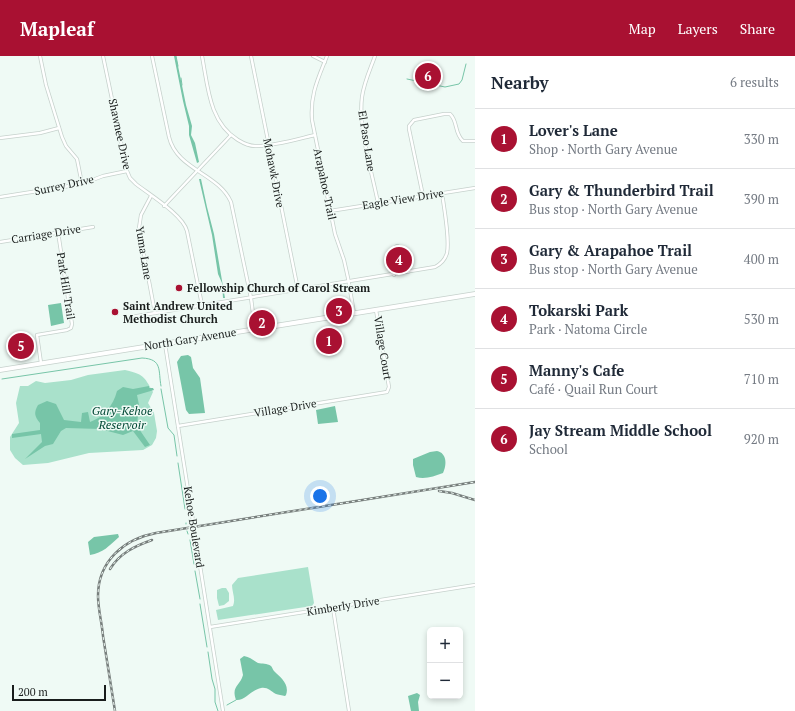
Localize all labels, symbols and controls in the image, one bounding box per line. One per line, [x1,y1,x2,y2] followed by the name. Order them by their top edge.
[20,16,94,41] text: Mapleaf
[629,19,656,38] text: Map
[678,19,718,38] text: Layers
[740,19,775,38] text: Share
[415,61,441,91] pin: 6
[491,71,549,94] text: Nearby
[730,73,779,91] text: 6 results
[106,97,134,171] street label: Shawnee Drive
[355,109,379,173] street label: El Paso Lane
[529,120,618,140] text: Lover's Lane
[500,130,508,148] text: 1
[744,130,779,148] text: 330 m
[260,137,288,209] street label: Mohawk Drive
[529,140,678,158] text: Shop · North Gary Avenue
[311,147,339,221] street label: Arapahoe Trail
[33,172,95,198] street label: Surrey Drive
[529,180,714,200] text: Gary & Thunderbird Trail
[361,186,445,212] street label: Eagle View Drive
[500,190,508,208] text: 2
[744,190,779,208] text: 390 m
[529,200,698,218] text: Bus stop · North Gary Avenue
[10,222,82,246] street label: Carriage Drive
[133,225,155,281] street label: Yuma Lane
[529,240,692,260] text: Gary & Arapahoe Trail
[386,245,412,275] pin: 4
[500,250,508,268] text: 3
[744,250,779,268] text: 400 m
[54,251,78,321] street label: Park Hill Trail
[529,260,698,278] text: Bus stop · North Gary Avenue
[187,281,371,295] place label: Fellowship Church of Carol Stream
[174,283,184,293] marker: Fellowship Church of Carol Stream
[326,296,352,326] pin: 3
[123,299,233,326] place label: Saint Andrew United Methodist Church
[529,300,628,320] text: Tokarski Park
[110,307,120,317] marker: Saint Andrew United Methodist Church
[249,308,275,338] pin: 2
[500,310,508,328] text: 4
[744,310,779,328] text: 530 m
[371,315,395,381] street label: Village Court
[529,320,647,338] text: Park · Natoma Circle
[143,325,238,353] street label: North Gary Avenue
[316,326,342,356] pin: 1
[8,331,34,361] pin: 5
[529,360,624,380] text: Manny's Cafe
[500,370,508,388] text: 5
[744,370,779,388] text: 710 m
[529,380,658,398] text: Café · Quail Run Court
[253,396,318,420] street label: Village Drive
[92,403,153,432] water label: Gary-Kehoe Reservoir
[529,420,712,440] text: Jay Stream Middle School
[500,430,508,448] text: 6
[744,430,779,448] text: 920 m
[529,440,568,458] text: School
[181,485,207,569] street label: Kehoe Boulevard
[310,486,330,506] your location
[306,593,381,619] street label: Kimberly Drive
[427,627,463,699] map controls
[427,627,463,663] button: +
[427,663,463,699] button: −
[12,683,106,702] scale bar
[18,685,48,699] text: 200 m

